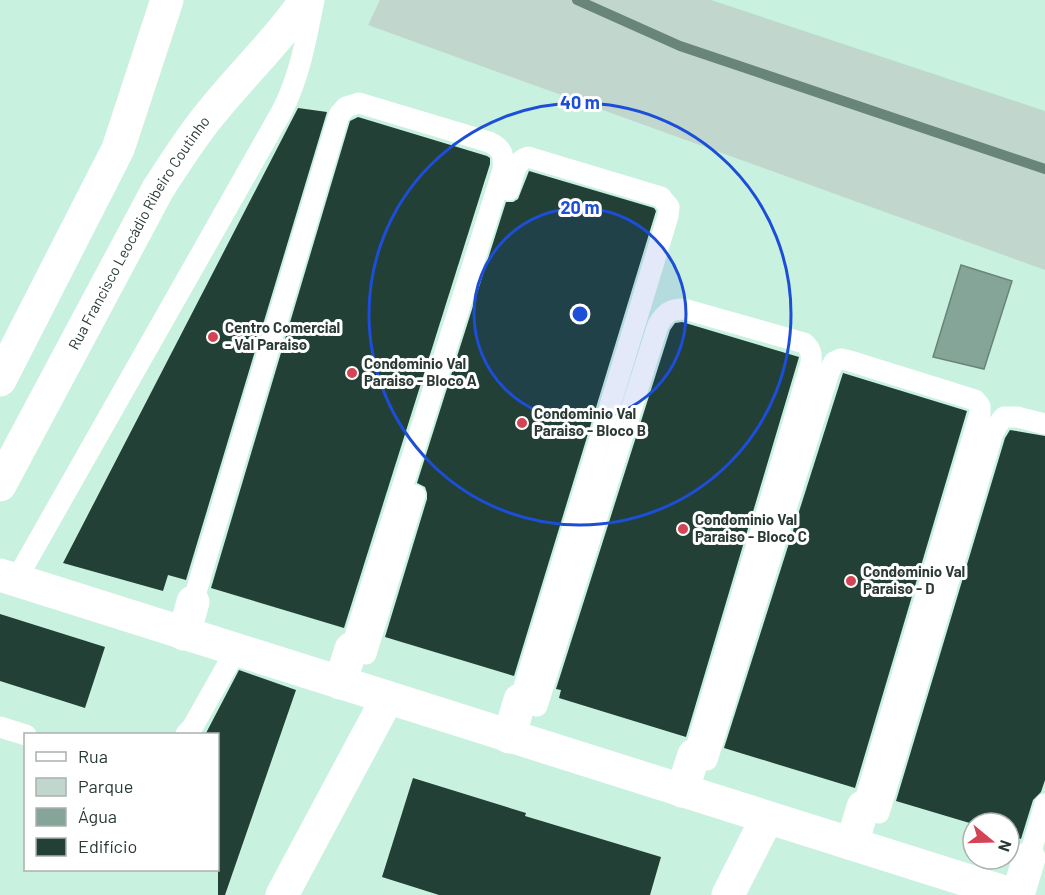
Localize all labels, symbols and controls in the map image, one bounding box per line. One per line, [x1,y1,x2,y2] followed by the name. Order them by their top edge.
[560,91,600,113] text: 40 m
[64,112,213,352] street label: Rua Francisco Leocádio Ribeiro Coutinho
[561,196,599,218] text: 20 m
[570,304,590,324] centre of rings
[225,318,340,353] place label: Centro Comercial - Val Paraiso
[206,330,220,344] marker: Centro Comercial - Val Paraiso
[364,354,477,389] place label: Condominio Val Paraiso - Bloco A
[345,366,359,380] marker: Condominio Val Paraiso - Bloco A
[534,404,646,439] place label: Condominio Val Paraiso - Bloco B
[515,416,529,430] marker: Condominio Val Paraiso - Bloco B
[695,510,807,545] place label: Condominio Val Paraiso - Bloco C
[676,522,690,536] marker: Condominio Val Paraiso - Bloco C
[863,562,965,597] place label: Condominio Val Paraiso - D
[844,574,858,588] marker: Condominio Val Paraiso - D
[24,733,219,871] legend
[78,745,108,767] text: Rua
[78,775,133,797] text: Parque
[78,805,117,827] text: Água
[961,811,1021,871] north arrow
[78,835,137,857] text: Edifício
[995,838,1016,854] text: N

